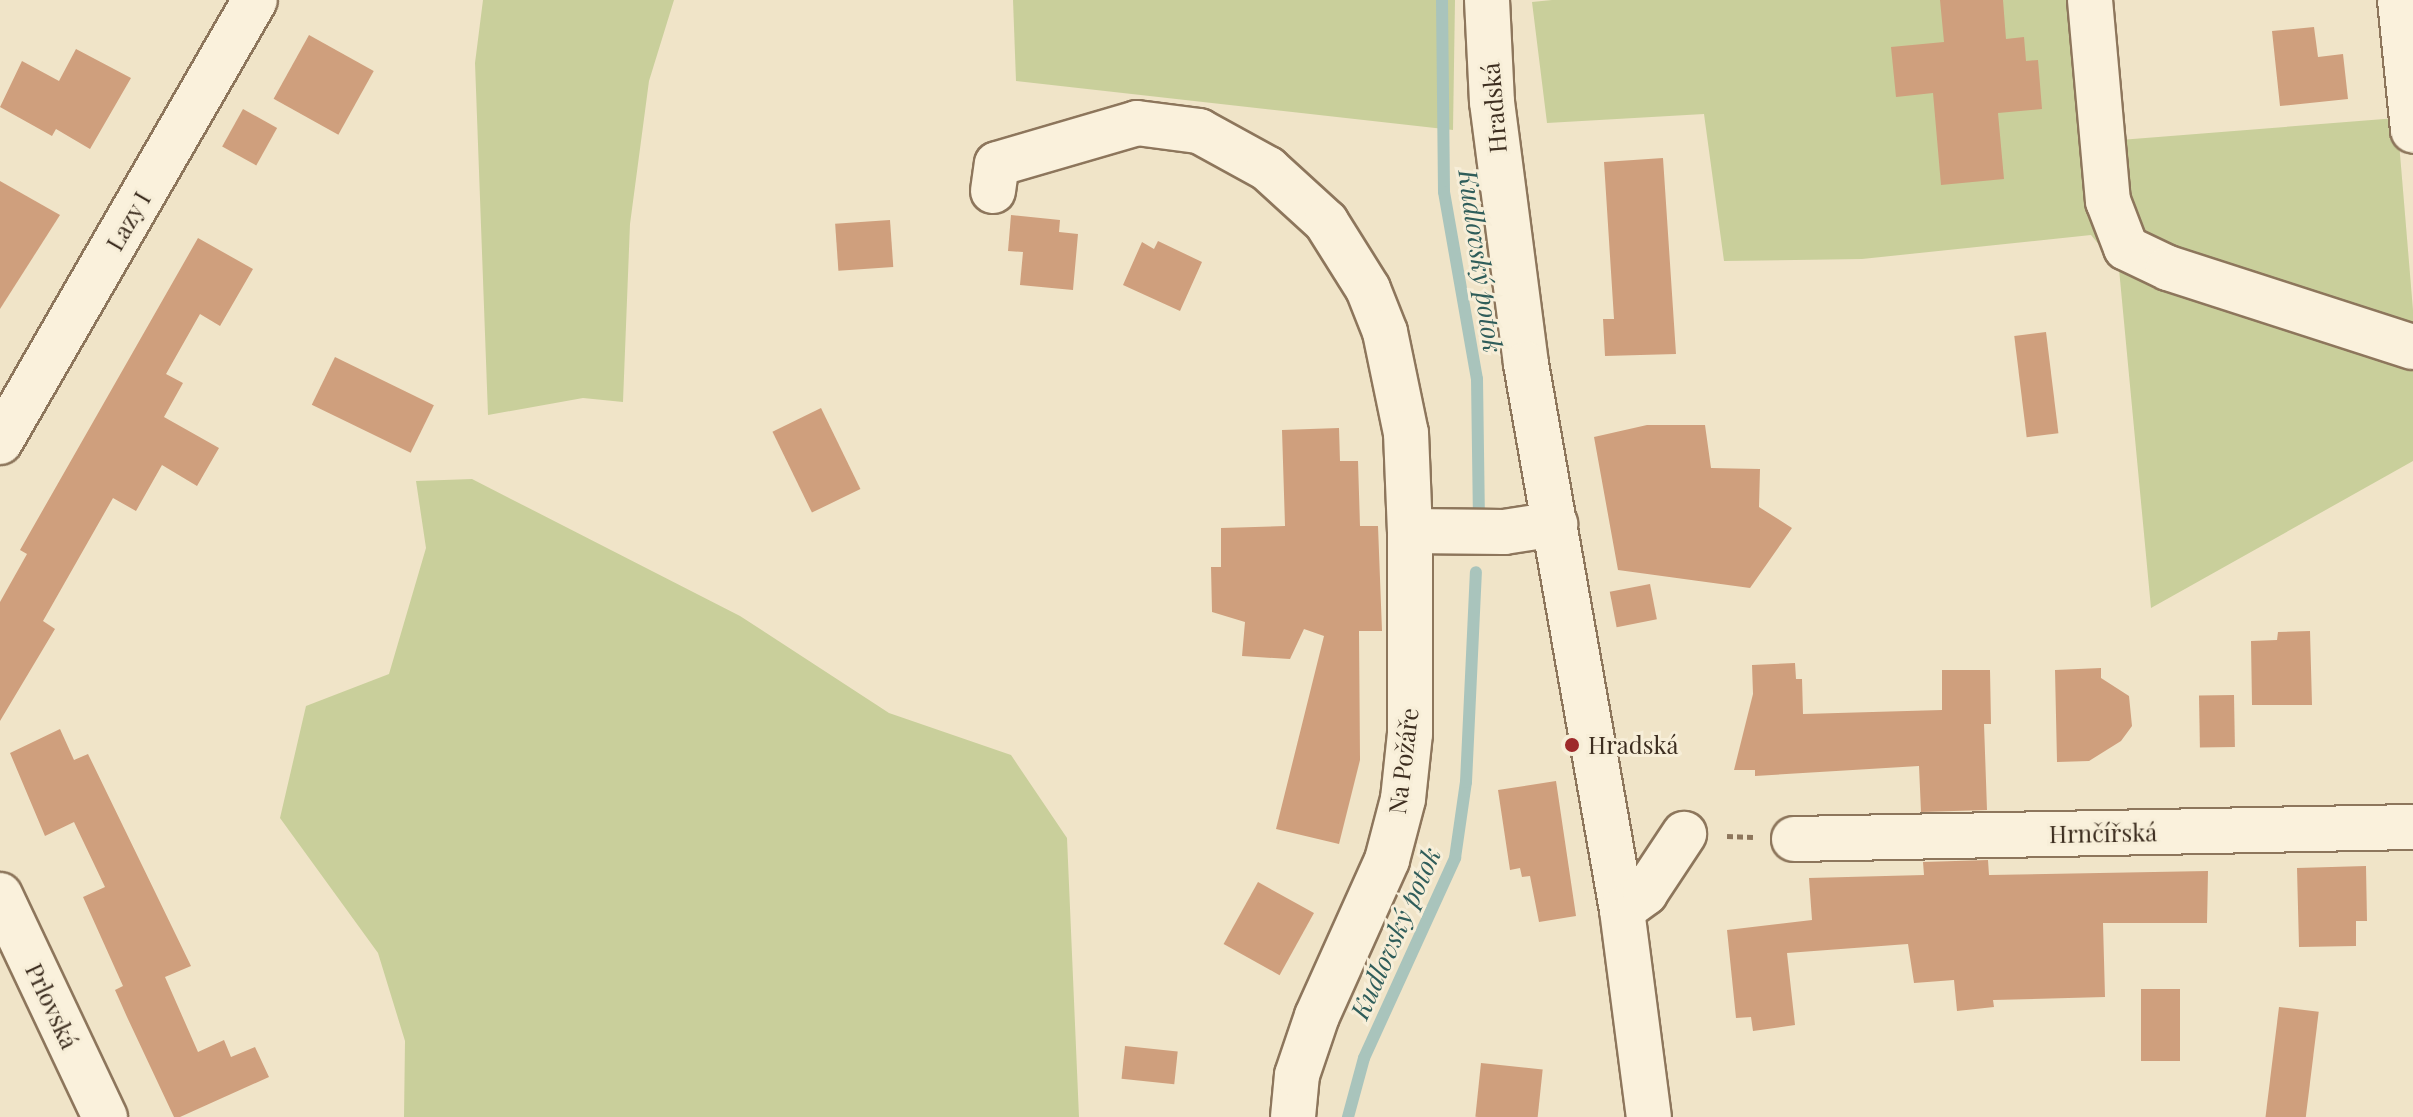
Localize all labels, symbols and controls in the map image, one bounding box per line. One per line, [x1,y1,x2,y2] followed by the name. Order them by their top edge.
[1476,62,1512,154] street label: Hradská
[1453,168,1509,354] water label: Kudlovský potok
[100,186,156,256] street label: Lazy I
[1382,706,1424,816] street label: Na Požáře
[1588,731,1678,759] place label: Hradská
[1563,736,1581,754] marker: Hradská
[2049,818,2157,848] street label: Hrnčířská
[1343,842,1447,1024] water label: Kudlovský potok
[20,959,84,1053] street label: Prlovská

